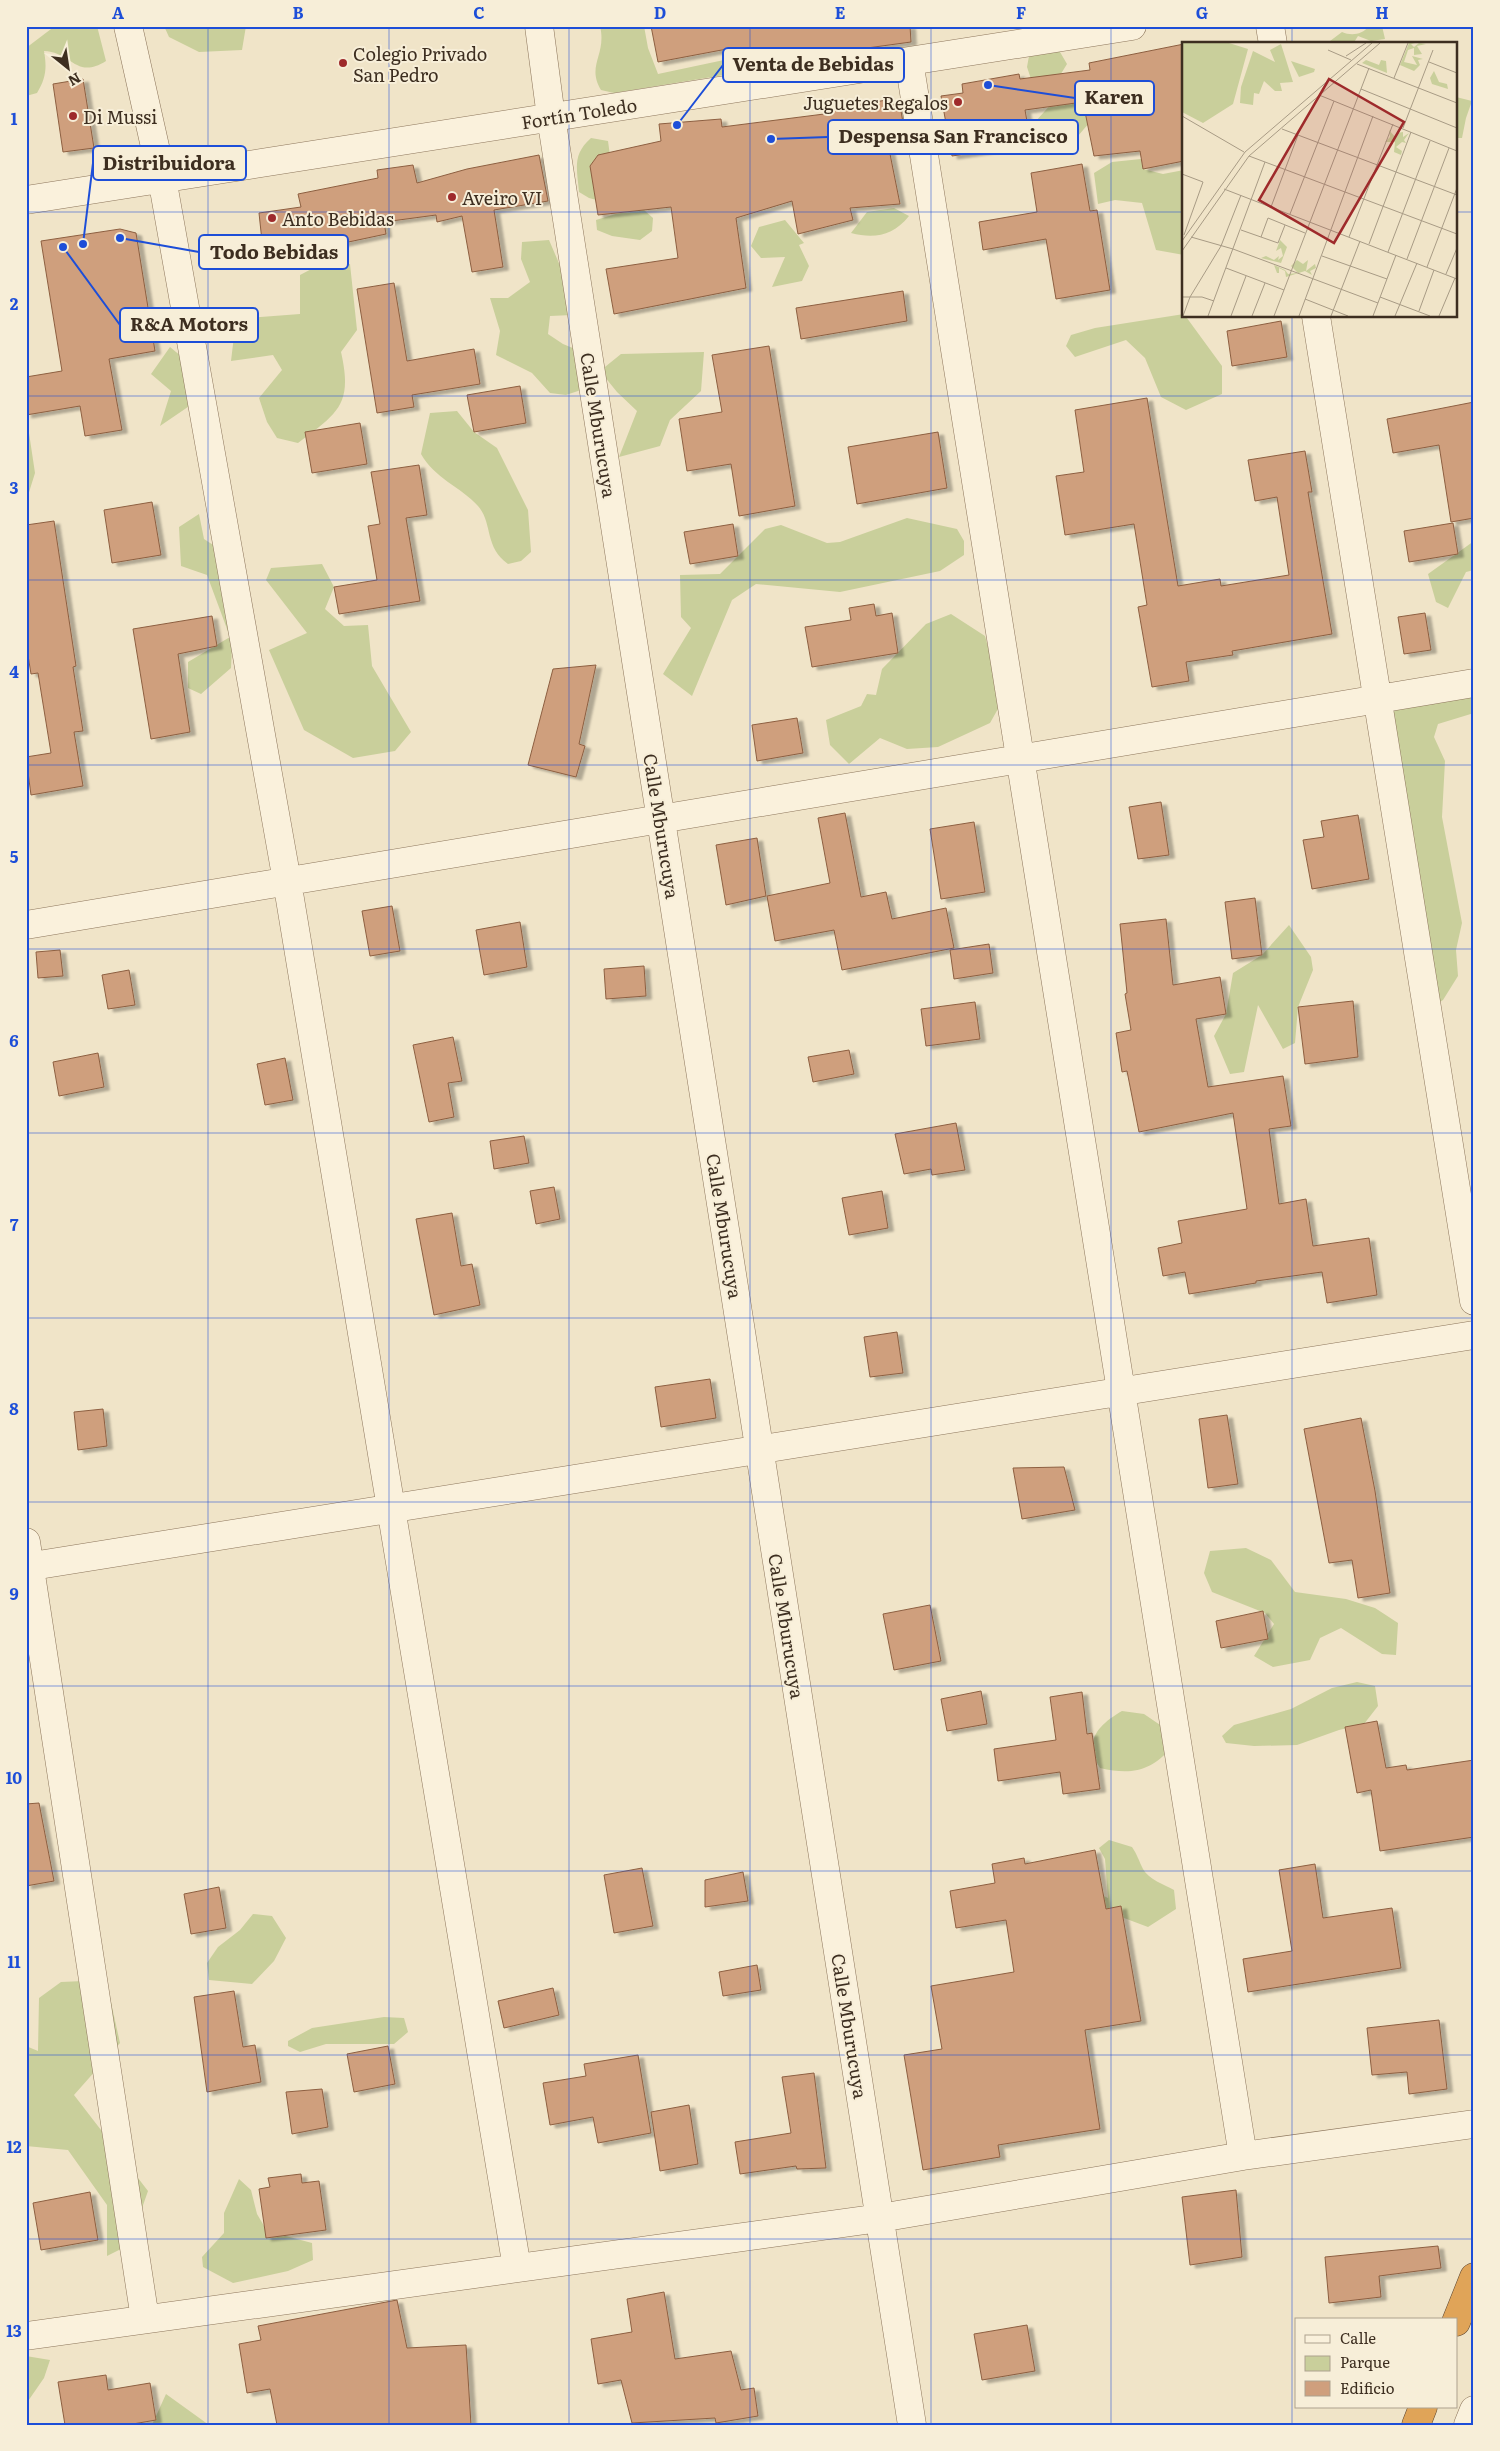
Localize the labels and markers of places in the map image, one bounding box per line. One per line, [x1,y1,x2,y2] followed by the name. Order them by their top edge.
[353,40,487,88] place label: Colegio Privado San Pedro
[723,48,904,82] callout: Venta de Bebidas
[337,57,349,69] marker: Colegio Privado San Pedro
[1075,81,1154,115] callout: Karen
[803,89,948,116] place label: Juguetes Regalos
[952,96,964,108] marker: Juguetes Regalos
[83,103,157,130] place label: Di Mussi
[67,110,79,122] marker: Di Mussi
[828,120,1078,154] callout: Despensa San Francisco
[93,146,246,180] callout: Distribuidora
[462,184,542,211] place label: Aveiro VI
[446,191,458,203] marker: Aveiro VI
[282,205,394,232] place label: Anto Bebidas
[266,212,278,224] marker: Anto Bebidas
[199,235,348,269] callout: Todo Bebidas
[120,308,258,342] callout: R&A Motors

